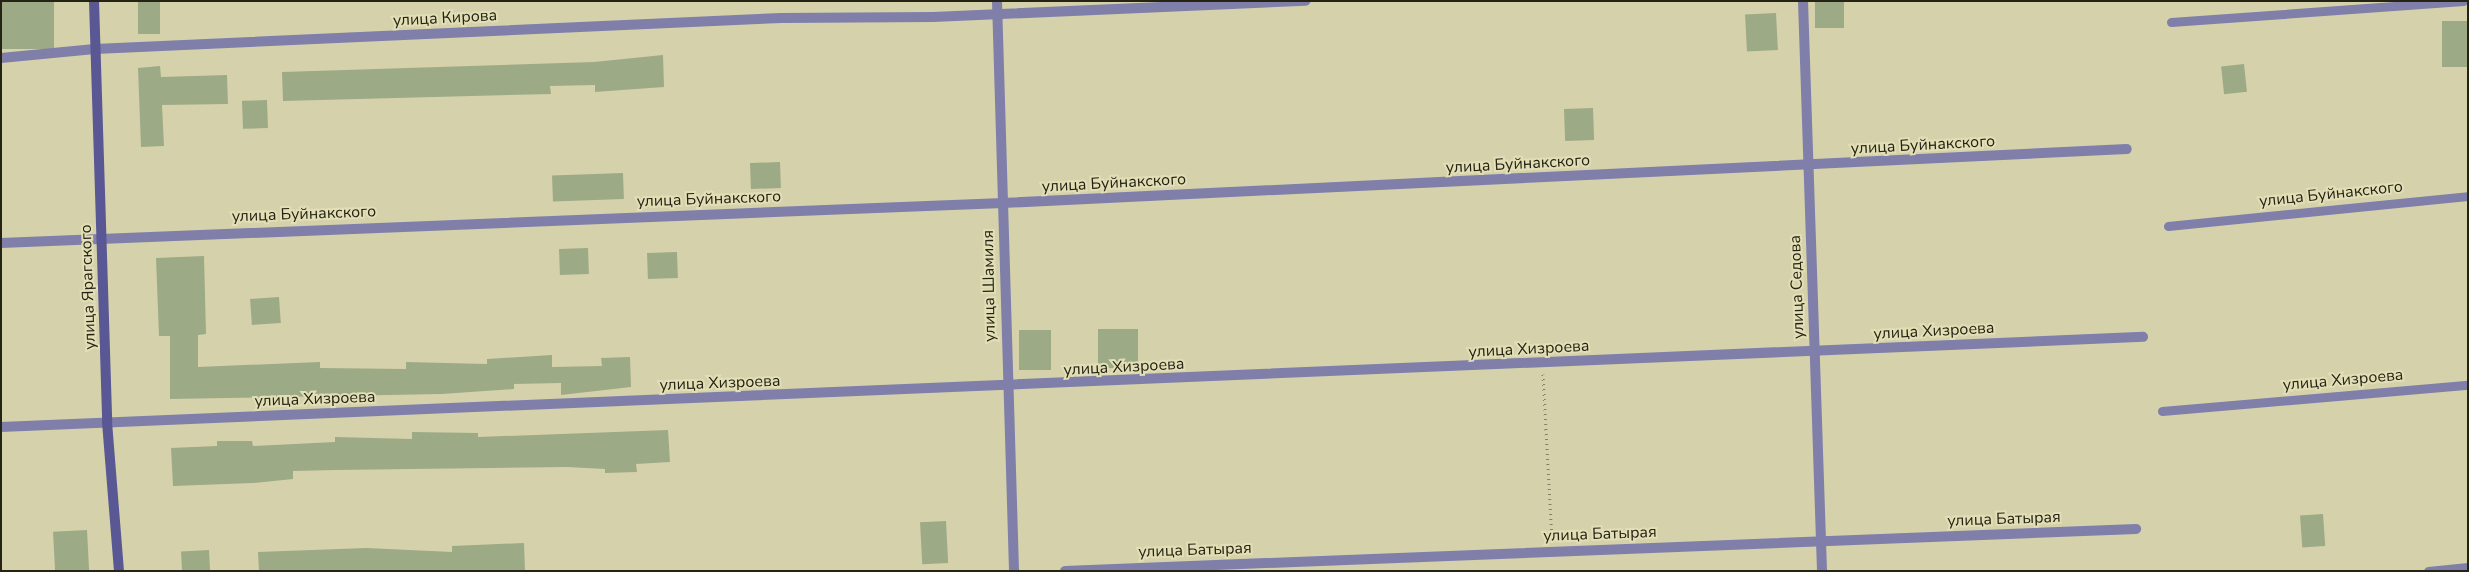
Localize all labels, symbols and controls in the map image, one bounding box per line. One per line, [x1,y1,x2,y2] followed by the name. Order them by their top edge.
[392,6,498,30] street label: улица Кирова
[1850,132,1996,158] street label: улица Буйнакского
[1445,151,1591,177] street label: улица Буйнакского
[1041,170,1187,196] street label: улица Буйнакского
[2258,177,2404,211] street label: улица Буйнакского
[636,187,782,211] street label: улица Буйнакского
[231,202,377,226] street label: улица Буйнакского
[76,224,100,350] street label: улица Ярагского
[978,230,1000,342] street label: улица Шамиля
[1786,235,1808,339] street label: улица Седова
[1873,318,1995,344] street label: улица Хизроева
[1468,336,1590,362] street label: улица Хизроева
[1063,354,1185,380] street label: улица Хизроева
[2282,365,2404,395] street label: улица Хизроева
[659,371,781,395] street label: улица Хизроева
[254,387,376,411] street label: улица Хизроева
[1947,507,2061,531] street label: улица Батырая
[1543,522,1657,546] street label: улица Батырая
[1138,538,1252,562] street label: улица Батырая

